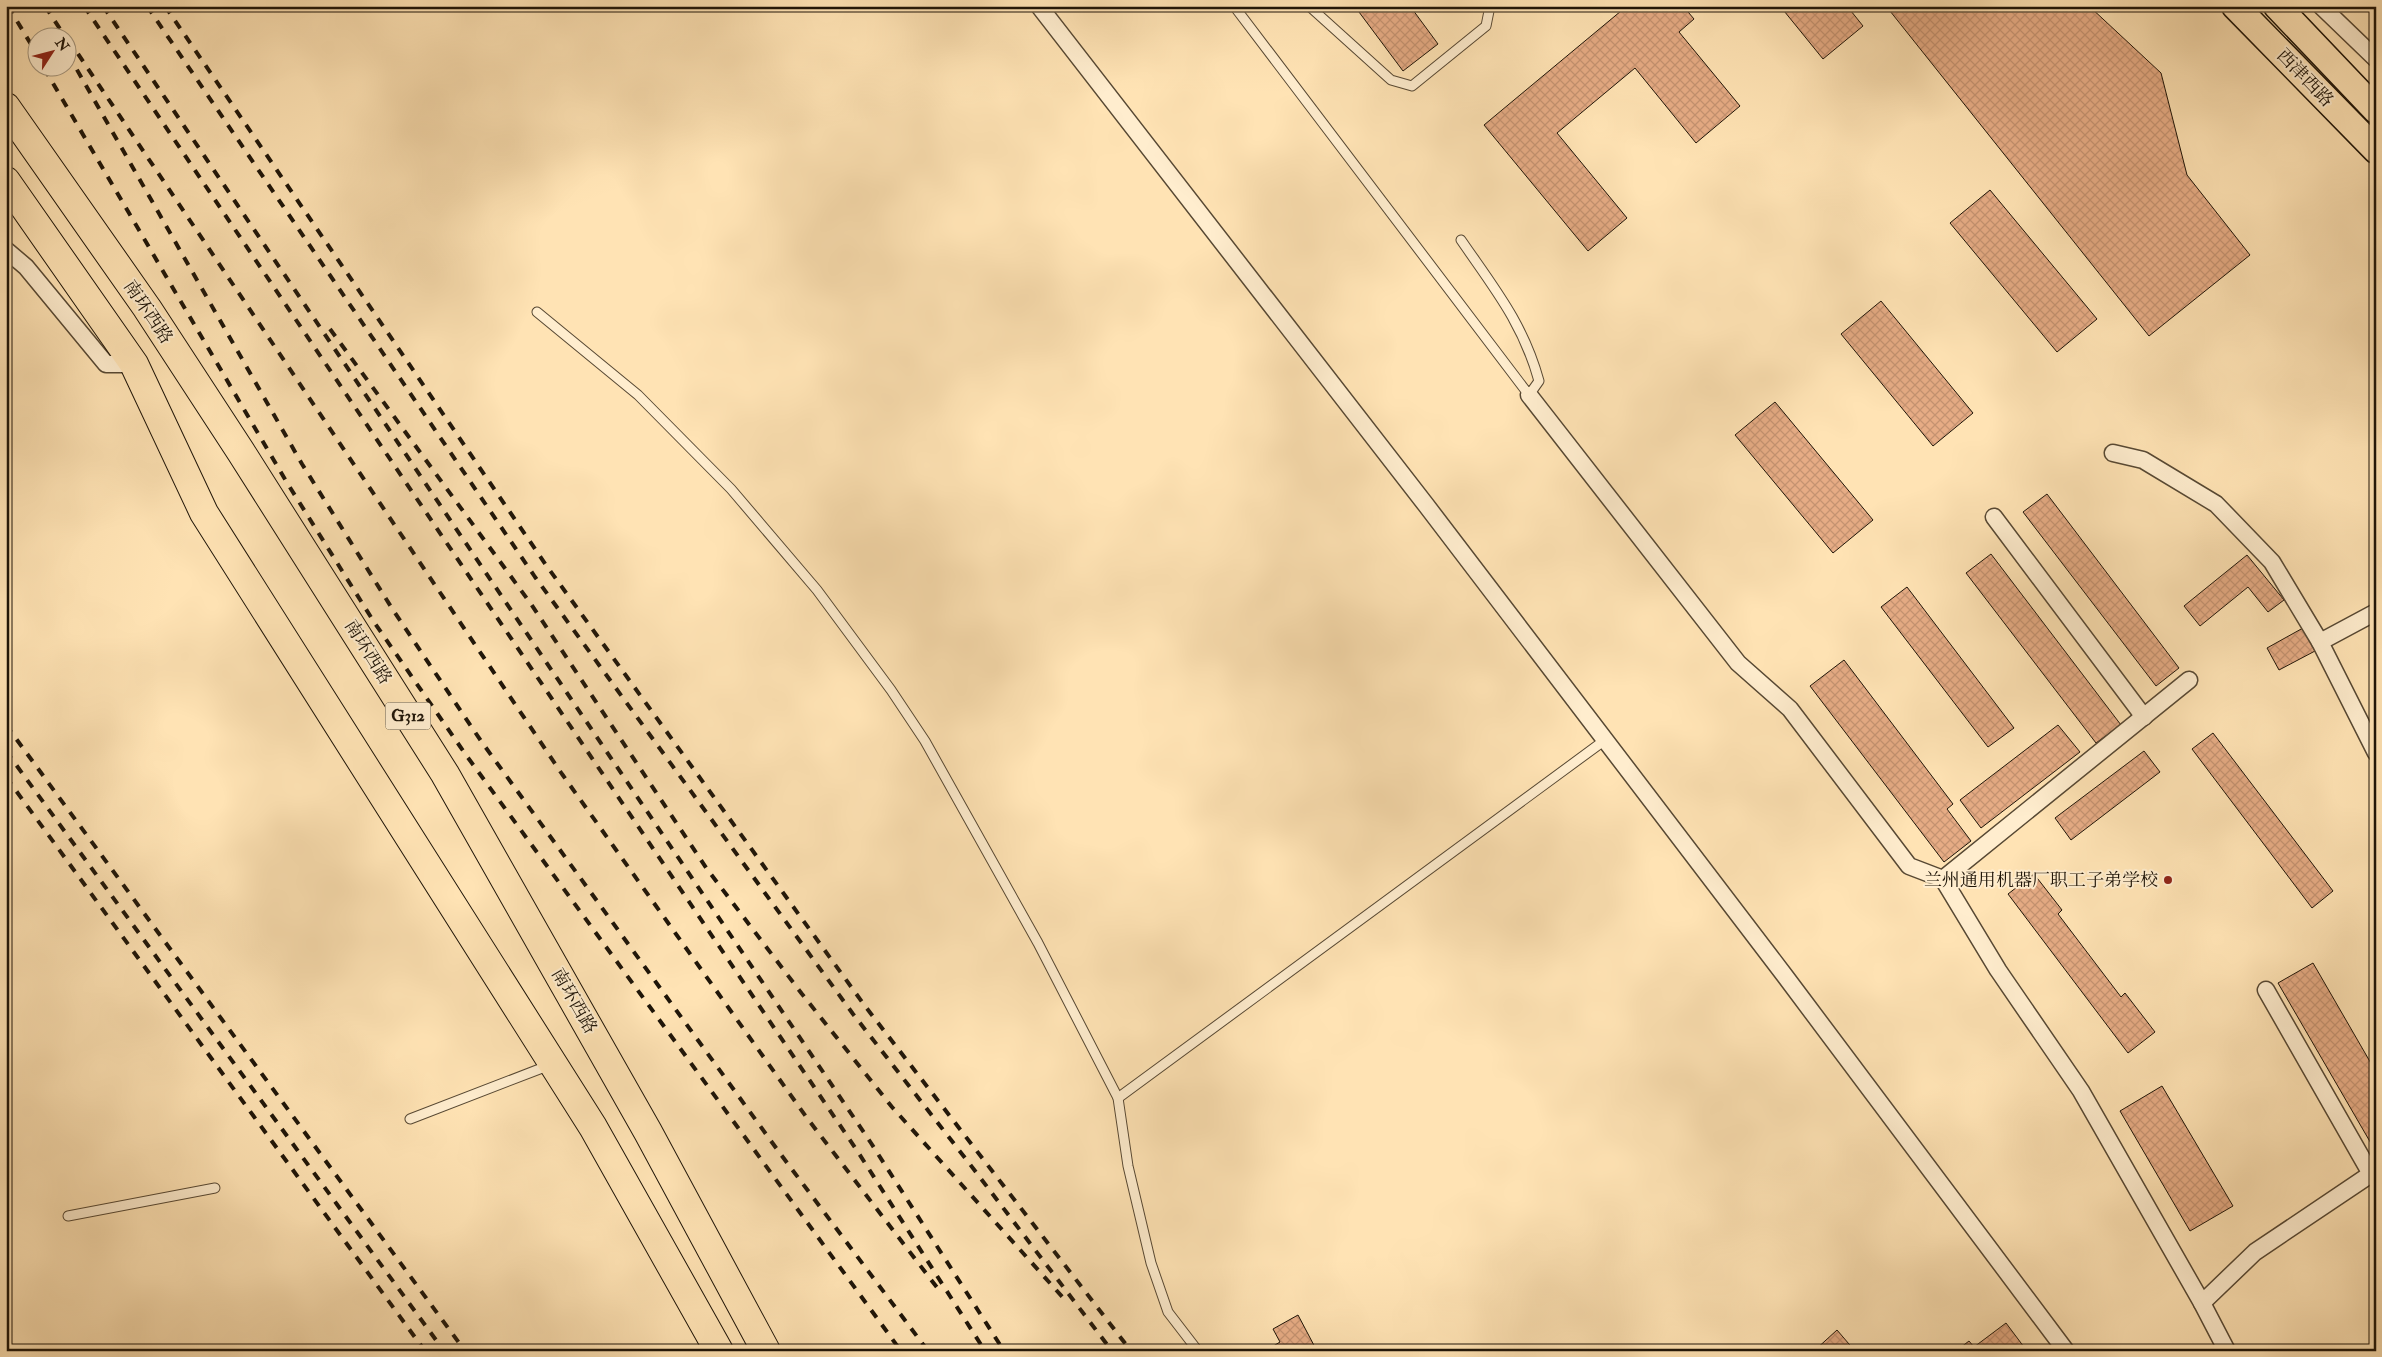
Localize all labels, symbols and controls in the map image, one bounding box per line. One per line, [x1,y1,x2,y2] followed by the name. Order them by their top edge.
[28,28,78,78] north arrow
[51,34,73,55] text: N
[2272,44,2338,112] street label: 西津西路
[118,276,178,348] street label: 南环西路
[339,615,397,689] street label: 南环西路
[386,702,430,729] road number: G312
[1924,869,2158,892] place label: 兰州通用机器厂职工子弟学校
[2162,874,2174,886] marker: 兰州通用机器厂职工子弟学校
[546,964,602,1038] street label: 南环西路

